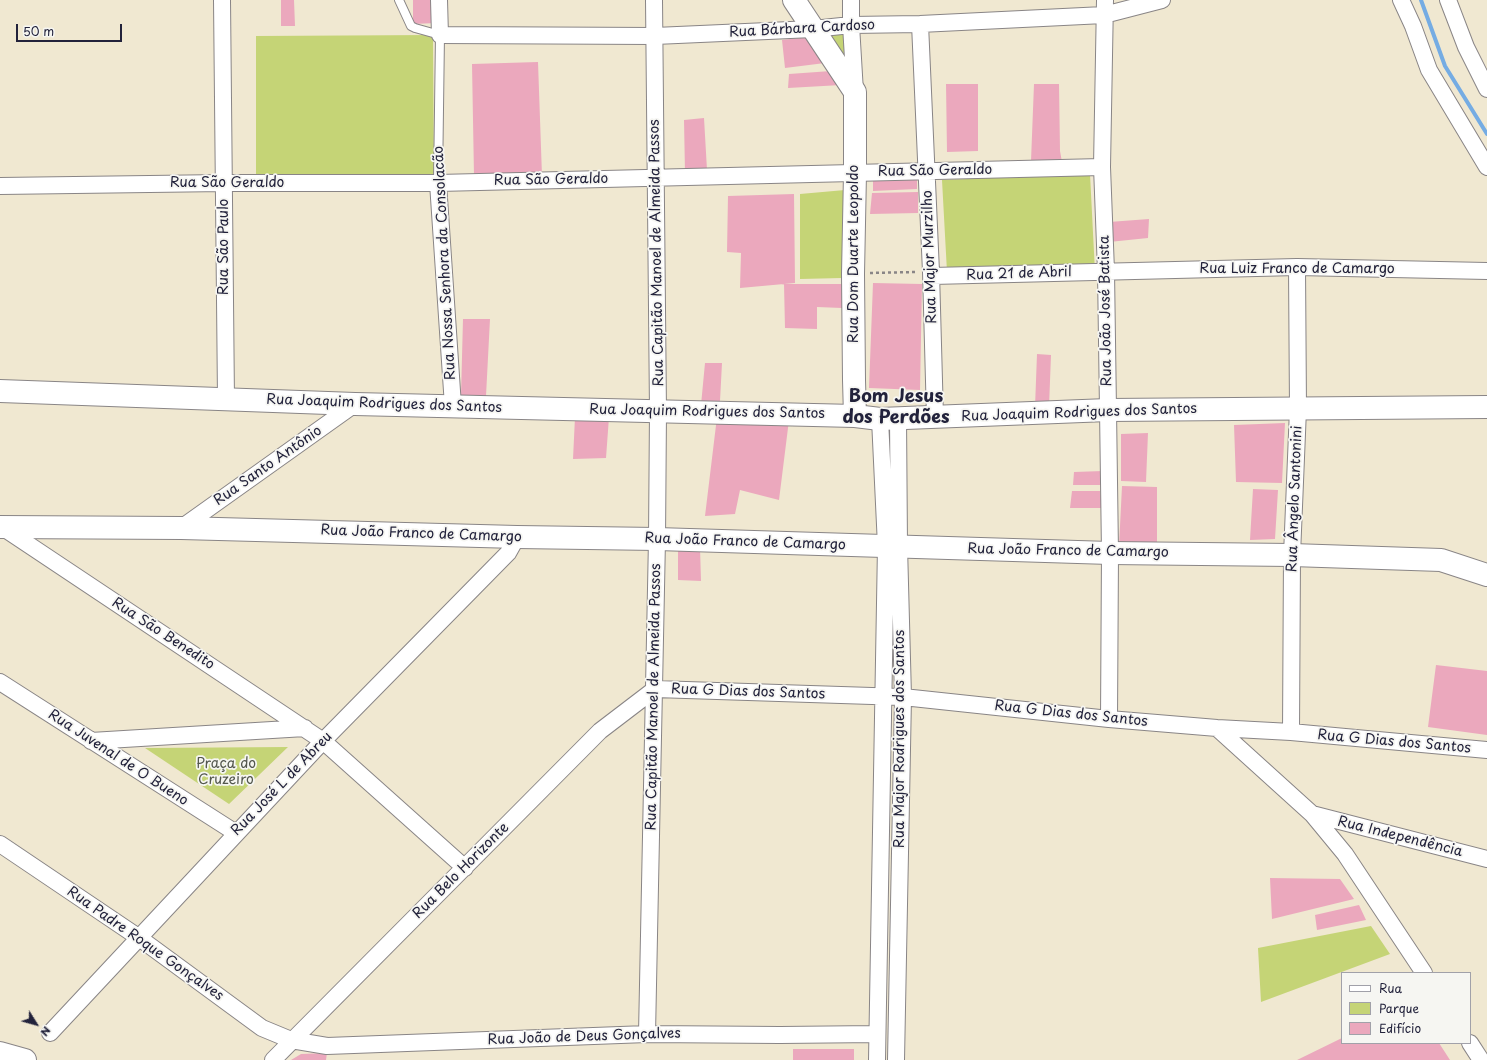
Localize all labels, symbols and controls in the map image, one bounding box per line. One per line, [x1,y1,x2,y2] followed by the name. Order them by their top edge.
[18,16,124,42] scale bar
[729,17,875,41] street label: Rua Bárbara Cardoso
[23,22,54,40] text: 50 m
[646,119,668,387] street label: Rua Capitão Manoel de Almeida Passos
[430,145,460,381] street label: Rua Nossa Senhora da Consolacão
[878,162,992,180] street label: Rua São Geraldo
[846,165,862,343] street label: Rua Dom Duarte Leopoldo
[494,171,608,189] street label: Rua São Geraldo
[170,175,284,191] street label: Rua São Geraldo
[919,190,941,324] street label: Rua Major Murzilho
[216,199,232,295] street label: Rua São Paulo
[1096,235,1116,387] street label: Rua João José Batista
[1199,261,1395,277] street label: Rua Luiz Franco de Camargo
[966,264,1072,284] street label: Rua 21 de Abril
[842,386,950,428] district label: Bom Jesus dos Perdões
[266,391,502,417] street label: Rua Joaquim Rodrigues dos Santos
[961,400,1197,426] street label: Rua Joaquim Rodrigues dos Santos
[589,402,825,422] street label: Rua Joaquim Rodrigues dos Santos
[211,422,325,510] street label: Rua Santo Antônio
[1284,425,1306,573] street label: Rua Ângelo Santonini
[320,522,522,546] street label: Rua João Franco de Camargo
[644,530,846,554] street label: Rua João Franco de Camargo
[967,541,1169,561] street label: Rua João Franco de Camargo
[643,563,665,831] street label: Rua Capitão Manoel de Almeida Passos
[108,594,218,674] street label: Rua São Benedito
[892,630,908,848] street label: Rua Major Rodrigues dos Santos
[671,681,825,703] street label: Rua G Dias dos Santos
[993,698,1149,730] street label: Rua G Dias dos Santos
[45,706,191,810] street label: Rua Juvenal de O Bueno
[1317,727,1471,757] street label: Rua G Dias dos Santos
[228,729,336,839] street label: Rua José L de Abreu
[196,756,256,788] park label: Praça do Cruzeiro
[1336,813,1464,861] street label: Rua Independência
[409,819,513,923] street label: Rua Belo Horizonte
[63,883,227,1005] street label: Rua Padre Roque Gonçalves
[1341,972,1471,1044] legend
[1379,979,1402,997] text: Rua
[1379,999,1419,1017] text: Parque
[16,1004,56,1044] north arrow
[1379,1019,1421,1037] text: Edifício
[37,1023,55,1040] text: N
[487,1025,681,1049] street label: Rua João de Deus Gonçalves

